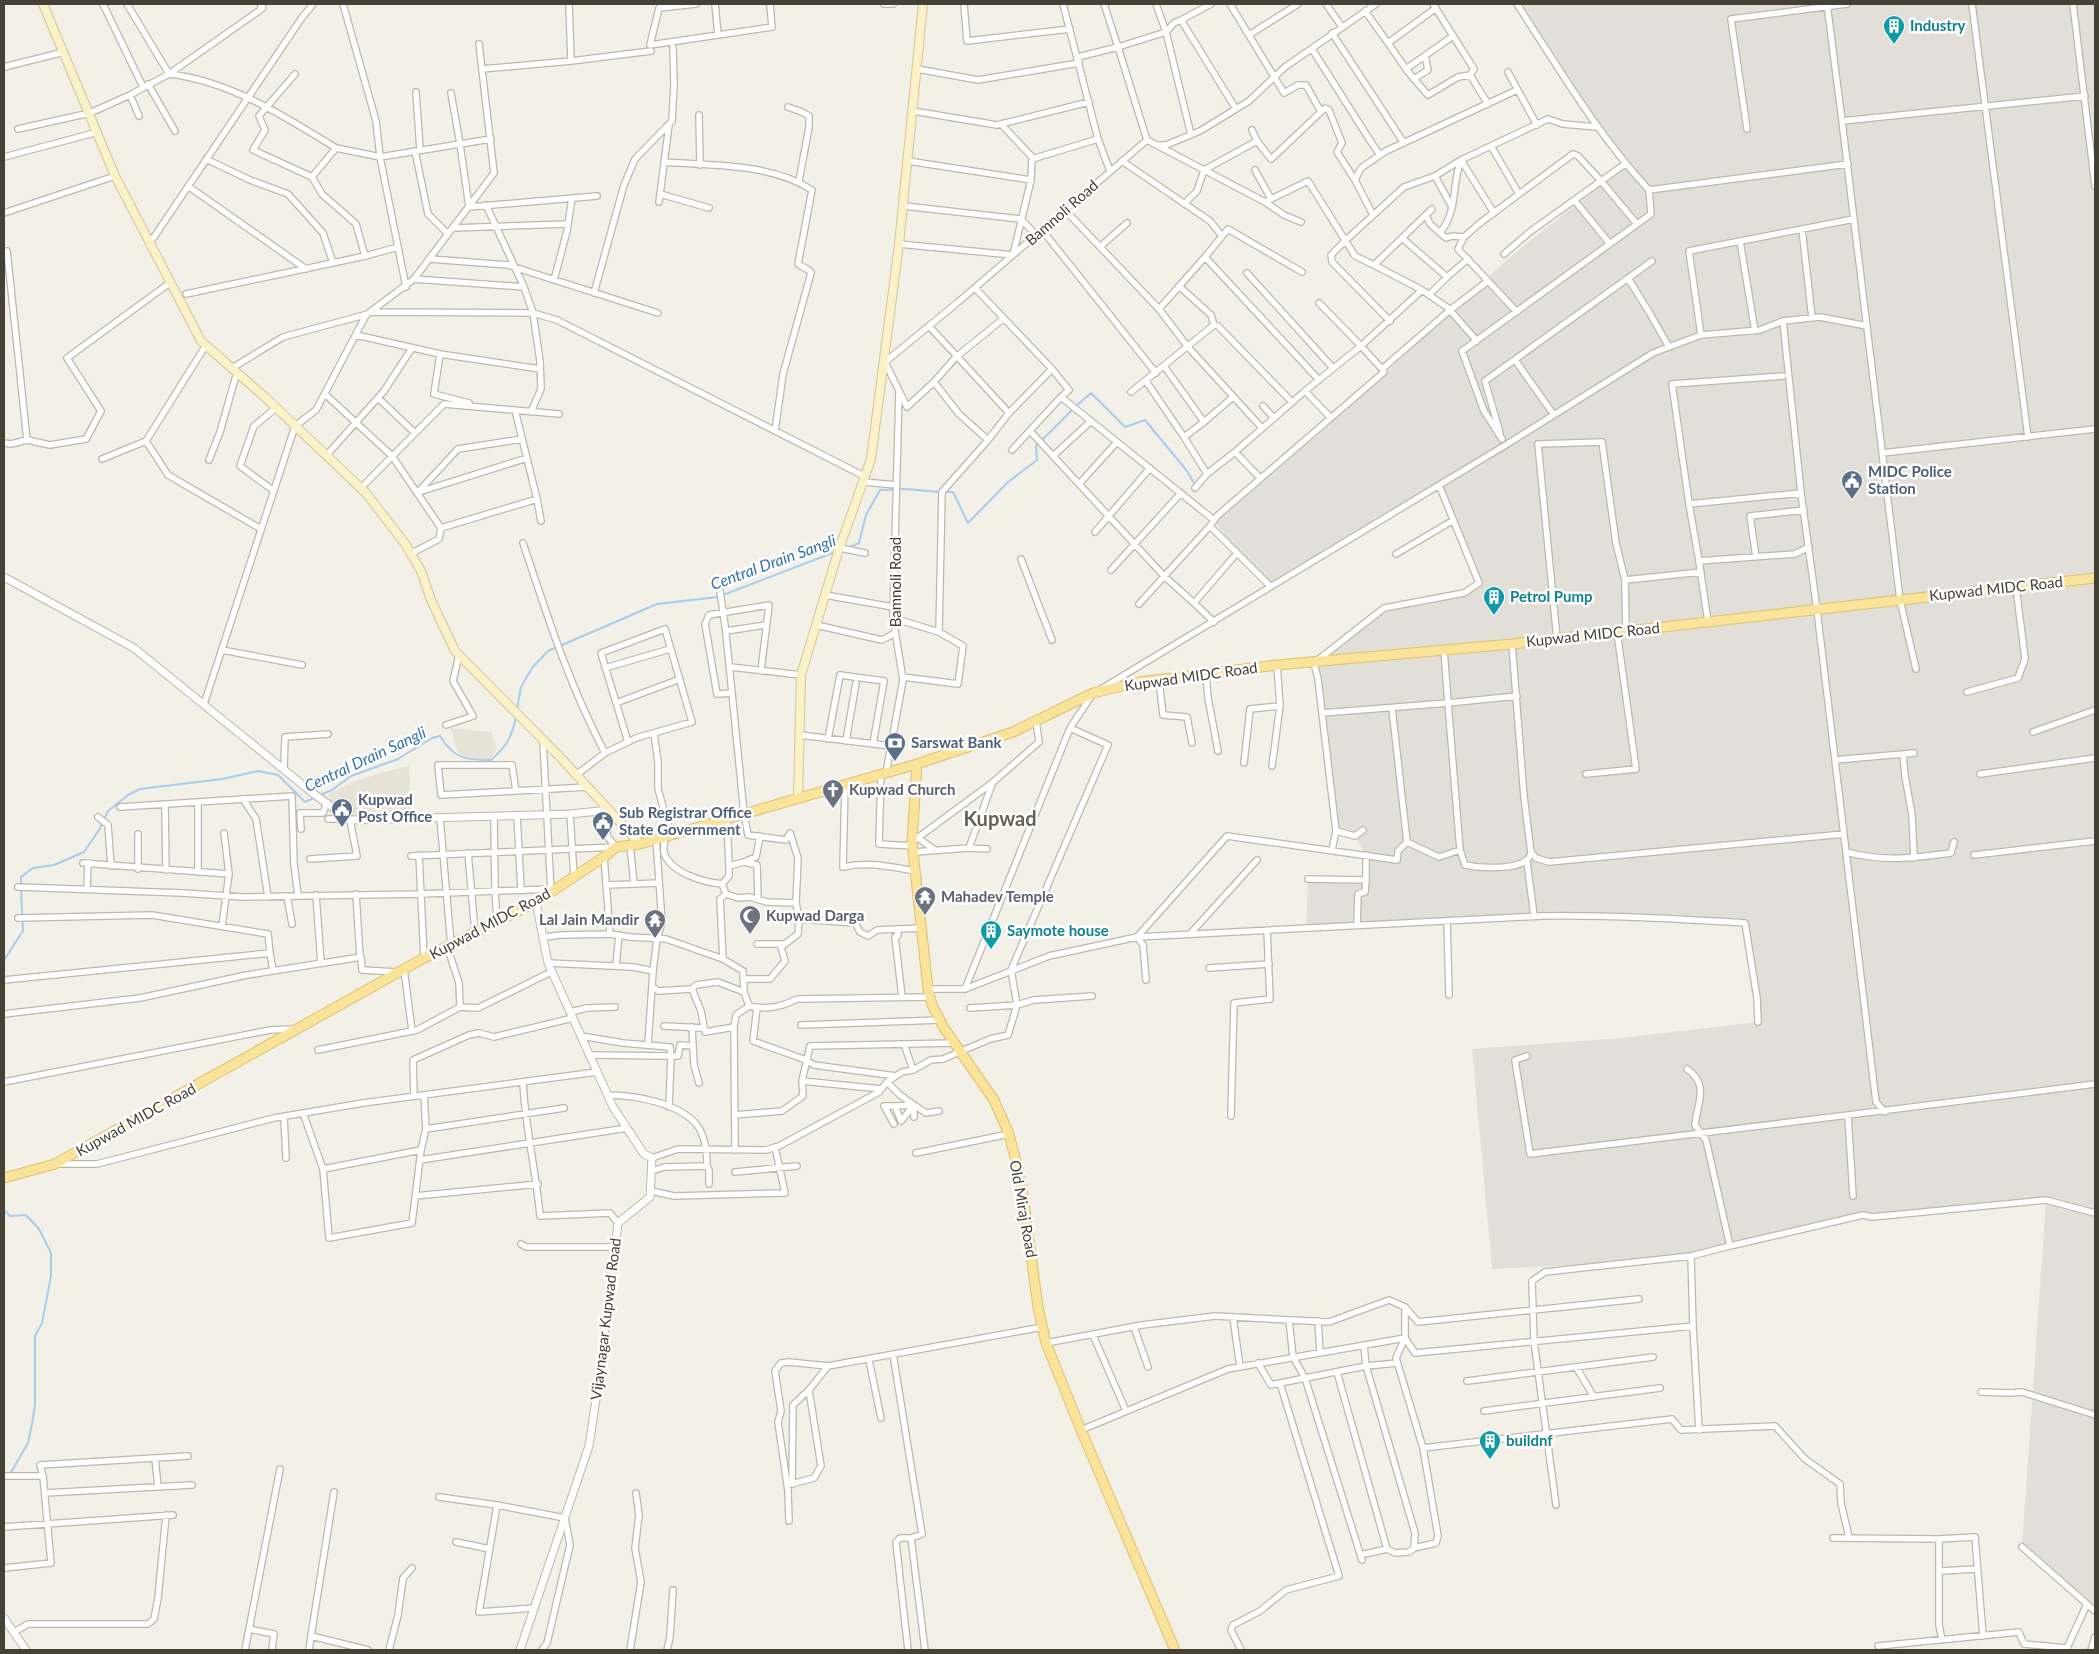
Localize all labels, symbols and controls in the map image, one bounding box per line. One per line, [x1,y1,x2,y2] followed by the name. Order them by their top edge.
[1882,14,1906,45] building icon: Industry
[1910,16,1966,34] place label: Industry
[1021,176,1101,249] street label: Bamnoli Road
[1868,462,1952,497] place label: MIDC Police Station
[1840,469,1864,500] public building icon: MIDC Police Station
[708,530,838,593] water label: Central Drain Sangli
[886,537,904,627] street label: Bamnoli Road
[1928,572,2064,604] street label: Kupwad MIDC Road
[1482,585,1506,616] building icon: Petrol Pump
[1510,587,1593,605] place label: Petrol Pump
[1525,618,1661,650] street label: Kupwad MIDC Road
[1123,658,1259,694] street label: Kupwad MIDC Road
[301,722,429,795] water label: Central Drain Sangli
[883,731,907,762] bank icon: Sarswat Bank
[911,733,1002,751] place label: Sarswat Bank
[821,778,845,809] church icon: Kupwad Church
[849,780,955,798] place label: Kupwad Church
[358,790,432,825] place label: Kupwad Post Office
[330,797,354,828] public building icon: Kupwad Post Office
[619,803,752,838] place label: Sub Registrar Office State Government
[963,806,1037,830] district label: Kupwad
[591,810,615,841] public building icon: Sub Registrar Office State Government
[426,884,553,963] street label: Kupwad MIDC Road
[913,885,937,916] temple icon: Mahadev Temple
[941,887,1054,905] place label: Mahadev Temple
[738,904,762,935] mosque icon: Kupwad Darga
[766,906,864,924] place label: Kupwad Darga
[643,908,667,939] temple icon: Lal Jain Mandir
[539,910,639,928] place label: Lal Jain Mandir
[979,919,1003,950] building icon: Saymote house
[1007,921,1109,939] place label: Saymote house
[72,1079,199,1160] street label: Kupwad MIDC Road
[1007,1159,1041,1259] street label: Old Miraj Road
[586,1237,624,1401] street label: Vijaynagar Kupwad Road
[1478,1429,1502,1460] building icon: buildnf
[1506,1431,1553,1449] place label: buildnf

